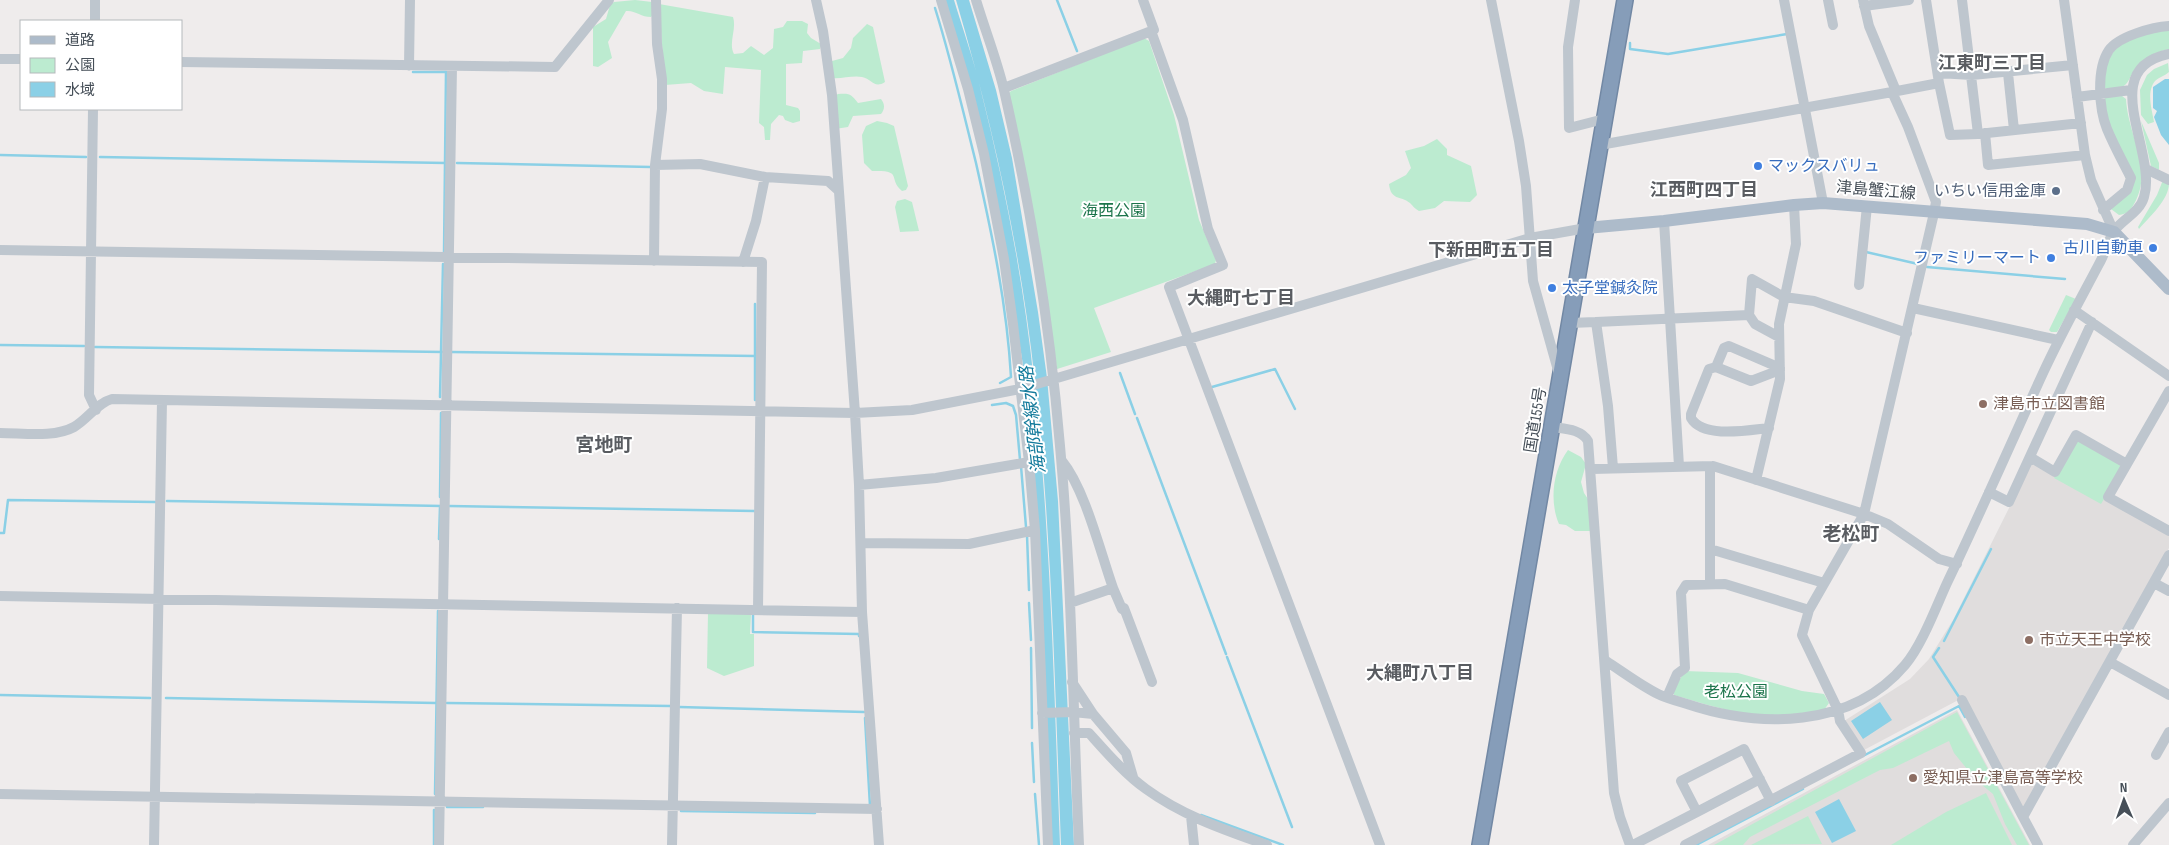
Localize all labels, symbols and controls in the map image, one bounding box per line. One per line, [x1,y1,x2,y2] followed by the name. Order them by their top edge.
[20,20,182,110] legend
[65,31,95,50] text: 道路
[1938,53,2046,74] district label: 江東町三丁目
[65,56,95,75] text: 公園
[65,81,95,100] text: 水域
[1768,157,1880,176] place label: マックスバリュ
[1752,160,1764,172] marker: マックスバリュ
[1835,178,1917,204] street label: 津島蟹江線
[1650,180,1758,201] district label: 江西町四丁目
[1934,182,2046,201] place label: いちい信用金庫
[2050,185,2062,197] marker: いちい信用金庫
[1082,202,1146,221] park label: 海西公園
[2063,239,2143,258] place label: 古川自動車
[1428,240,1554,261] district label: 下新田町五丁目
[2147,242,2159,254] marker: 古川自動車
[1913,249,2041,268] place label: ファミリーマート
[2045,252,2057,264] marker: ファミリーマート
[1562,279,1658,298] place label: 太子堂鍼灸院
[1546,282,1558,294] marker: 太子堂鍼灸院
[1187,288,1295,309] district label: 大縄町七丁目
[1016,363,1050,475] water label: 海部幹線水路
[1521,386,1551,454] street label: 国道155号
[1993,395,2105,414] place label: 津島市立図書館
[1977,398,1989,410] marker: 津島市立図書館
[575,434,633,457] district label: 宮地町
[1822,523,1880,546] district label: 老松町
[2039,631,2151,650] place label: 市立天王中学校
[2023,634,2035,646] marker: 市立天王中学校
[1366,663,1474,684] district label: 大縄町八丁目
[1704,683,1768,702] park label: 老松公園
[1923,769,2083,788] place label: 愛知県立津島高等学校
[1907,772,1919,784] marker: 愛知県立津島高等学校
[2099,775,2149,825] north arrow
[2120,779,2128,796] text: N

